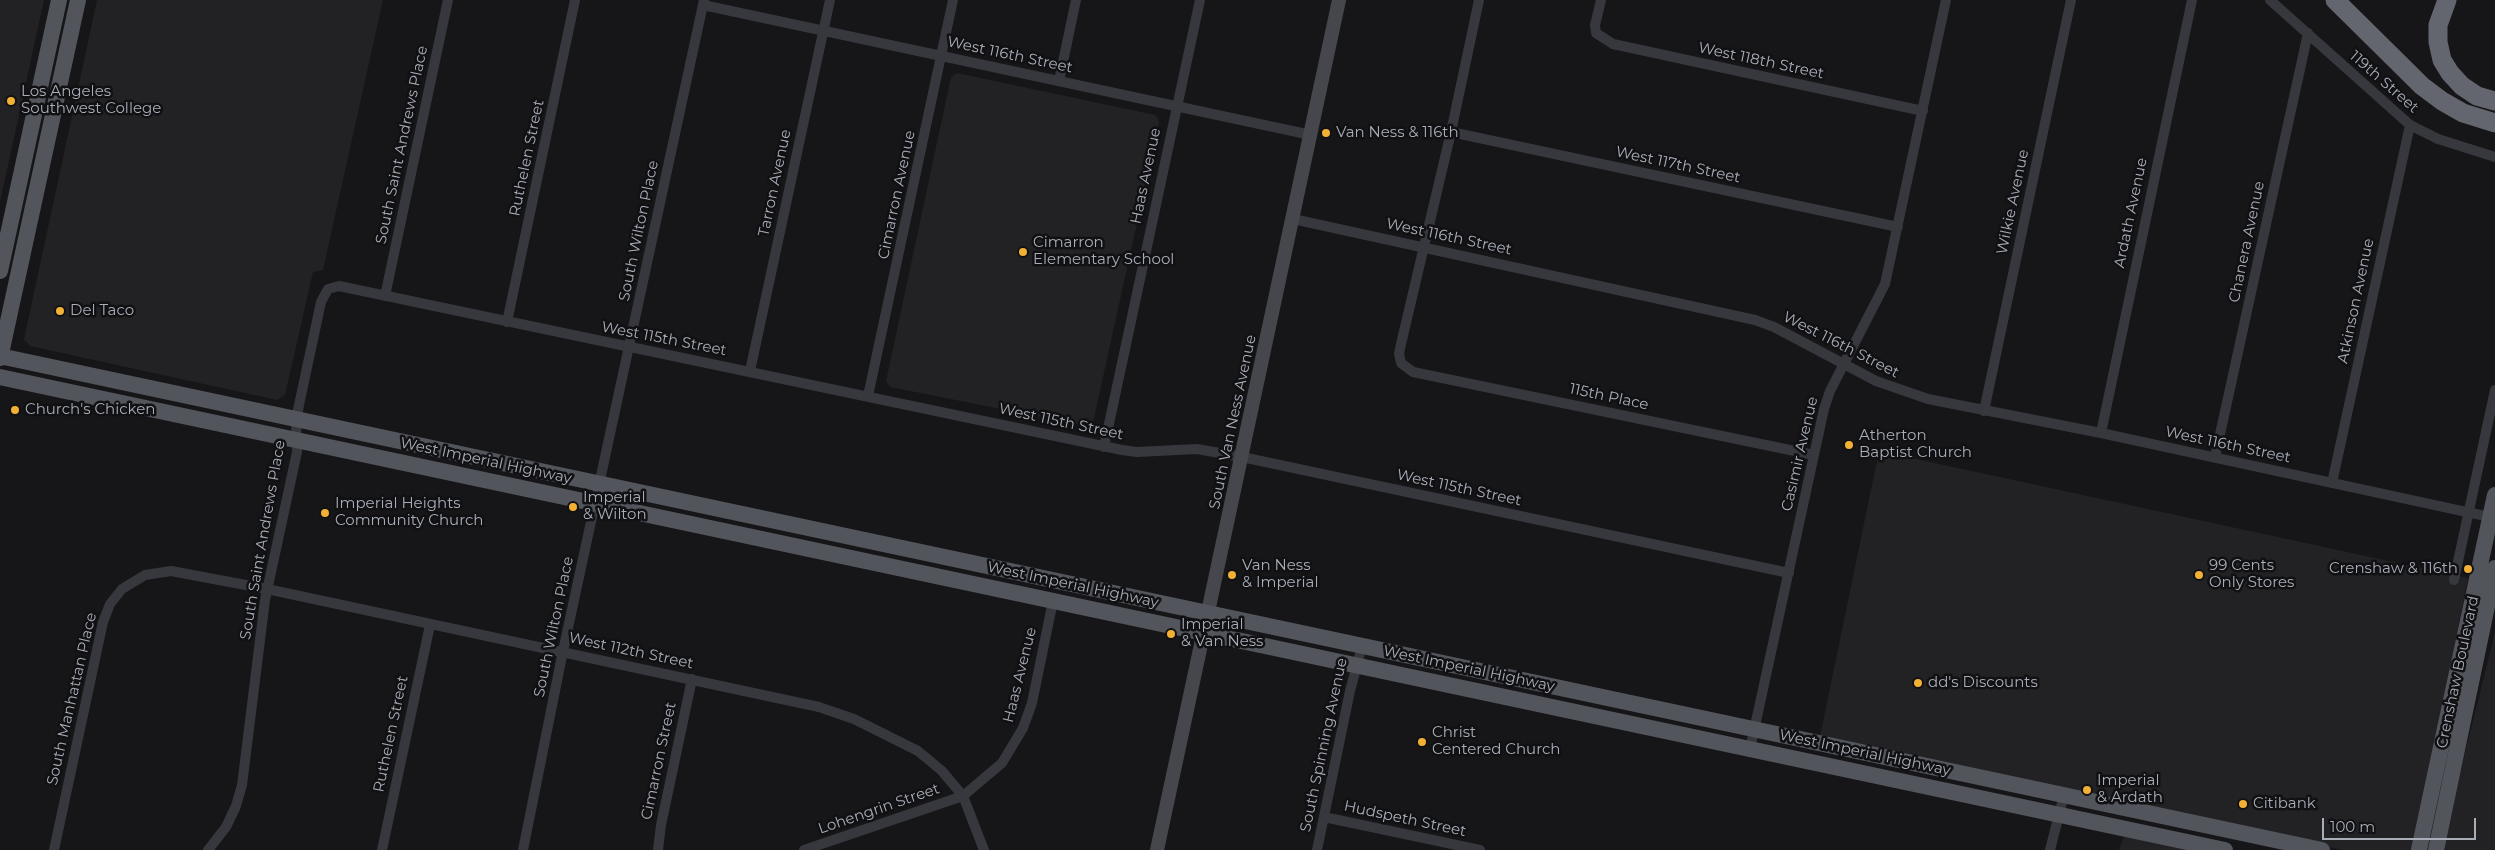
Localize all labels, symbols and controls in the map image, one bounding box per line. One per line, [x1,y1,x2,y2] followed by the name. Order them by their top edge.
[946,33,1074,77] street label: West 116th Street
[1696,39,1826,83] street label: West 118th Street
[372,44,432,246] street label: South Saint Andrews Place
[2346,47,2422,117] street label: 119th Street
[21,83,161,118] place label: Los Angeles Southwest College
[5,95,17,107] marker: Los Angeles Southwest College
[506,98,548,218] street label: Ruthelen Street
[1336,124,1459,142] place label: Van Ness & 116th
[1127,126,1165,226] street label: Haas Avenue
[1320,127,1332,139] marker: Van Ness & 116th
[755,128,795,238] street label: Tarron Avenue
[875,129,919,261] street label: Cimarron Avenue
[1614,143,1742,187] street label: West 117th Street
[1993,148,2033,256] street label: Wilkie Avenue
[2111,156,2151,270] street label: Ardath Avenue
[615,159,663,303] street label: South Wilton Place
[2225,180,2269,304] street label: Chanera Avenue
[1385,215,1513,259] street label: West 116th Street
[1033,234,1174,269] place label: Cimarron Elementary School
[2334,237,2378,365] street label: Atkinson Avenue
[1017,246,1029,258] marker: Cimarron Elementary School
[70,302,134,320] place label: Del Taco
[54,305,66,317] marker: Del Taco
[1780,308,1902,382] street label: West 116th Street
[600,318,728,360] street label: West 115th Street
[1206,333,1260,511] street label: South Van Ness Avenue
[1568,380,1650,414] street label: 115th Place
[1778,395,1822,513] street label: Casimir Avenue
[997,400,1125,444] street label: West 115th Street
[25,401,155,419] place label: Church's Chicken
[9,404,21,416] marker: Church's Chicken
[2164,423,2292,467] street label: West 116th Street
[1859,427,1972,462] place label: Atherton Baptist Church
[399,434,573,488] street label: West Imperial Highway
[237,439,289,641] street label: South Saint Andrews Place
[1843,439,1855,451] marker: Atherton Baptist Church
[1395,466,1523,510] street label: West 115th Street
[583,489,647,524] place label: Imperial & Wilton
[335,495,483,530] place label: Imperial Heights Community Church
[567,501,579,513] marker: Imperial & Wilton
[319,507,331,519] marker: Imperial Heights Community Church
[530,555,578,699] street label: South Wilton Place
[1242,557,1318,592] place label: Van Ness & Imperial
[2209,557,2294,592] place label: 99 Cents Only Stores
[986,558,1160,612] street label: West Imperial Highway
[2329,560,2458,578] place label: Crenshaw & 116th
[2462,563,2474,575] marker: Crenshaw & 116th
[1226,569,1238,581] marker: Van Ness & Imperial
[2193,569,2205,581] marker: 99 Cents Only Stores
[2433,594,2483,750] street label: Crenshaw Boulevard
[43,611,101,787] street label: South Manhattan Place
[1181,616,1263,651] place label: Imperial & Van Ness
[999,625,1041,725] street label: Haas Avenue
[1165,628,1177,640] marker: Imperial & Van Ness
[567,629,695,673] street label: West 112th Street
[1382,642,1556,696] street label: West Imperial Highway
[1297,656,1351,834] street label: South Spinning Avenue
[370,674,412,794] street label: Ruthelen Street
[1928,674,2038,692] place label: dd's Discounts
[1912,677,1924,689] marker: dd's Discounts
[638,700,680,822] street label: Cimarron Street
[1432,724,1560,759] place label: Christ Centered Church
[1778,726,1952,780] street label: West Imperial Highway
[1416,736,1428,748] marker: Christ Centered Church
[2097,772,2163,807] place label: Imperial & Ardath
[816,780,942,838] street label: Lohengrin Street
[2081,784,2093,796] marker: Imperial & Ardath
[2253,795,2316,813] place label: Citibank
[1342,797,1468,841] street label: Hudspeth Street
[2237,798,2249,810] marker: Citibank
[2325,808,2479,840] scale bar
[2330,817,2375,836] text: 100 m

